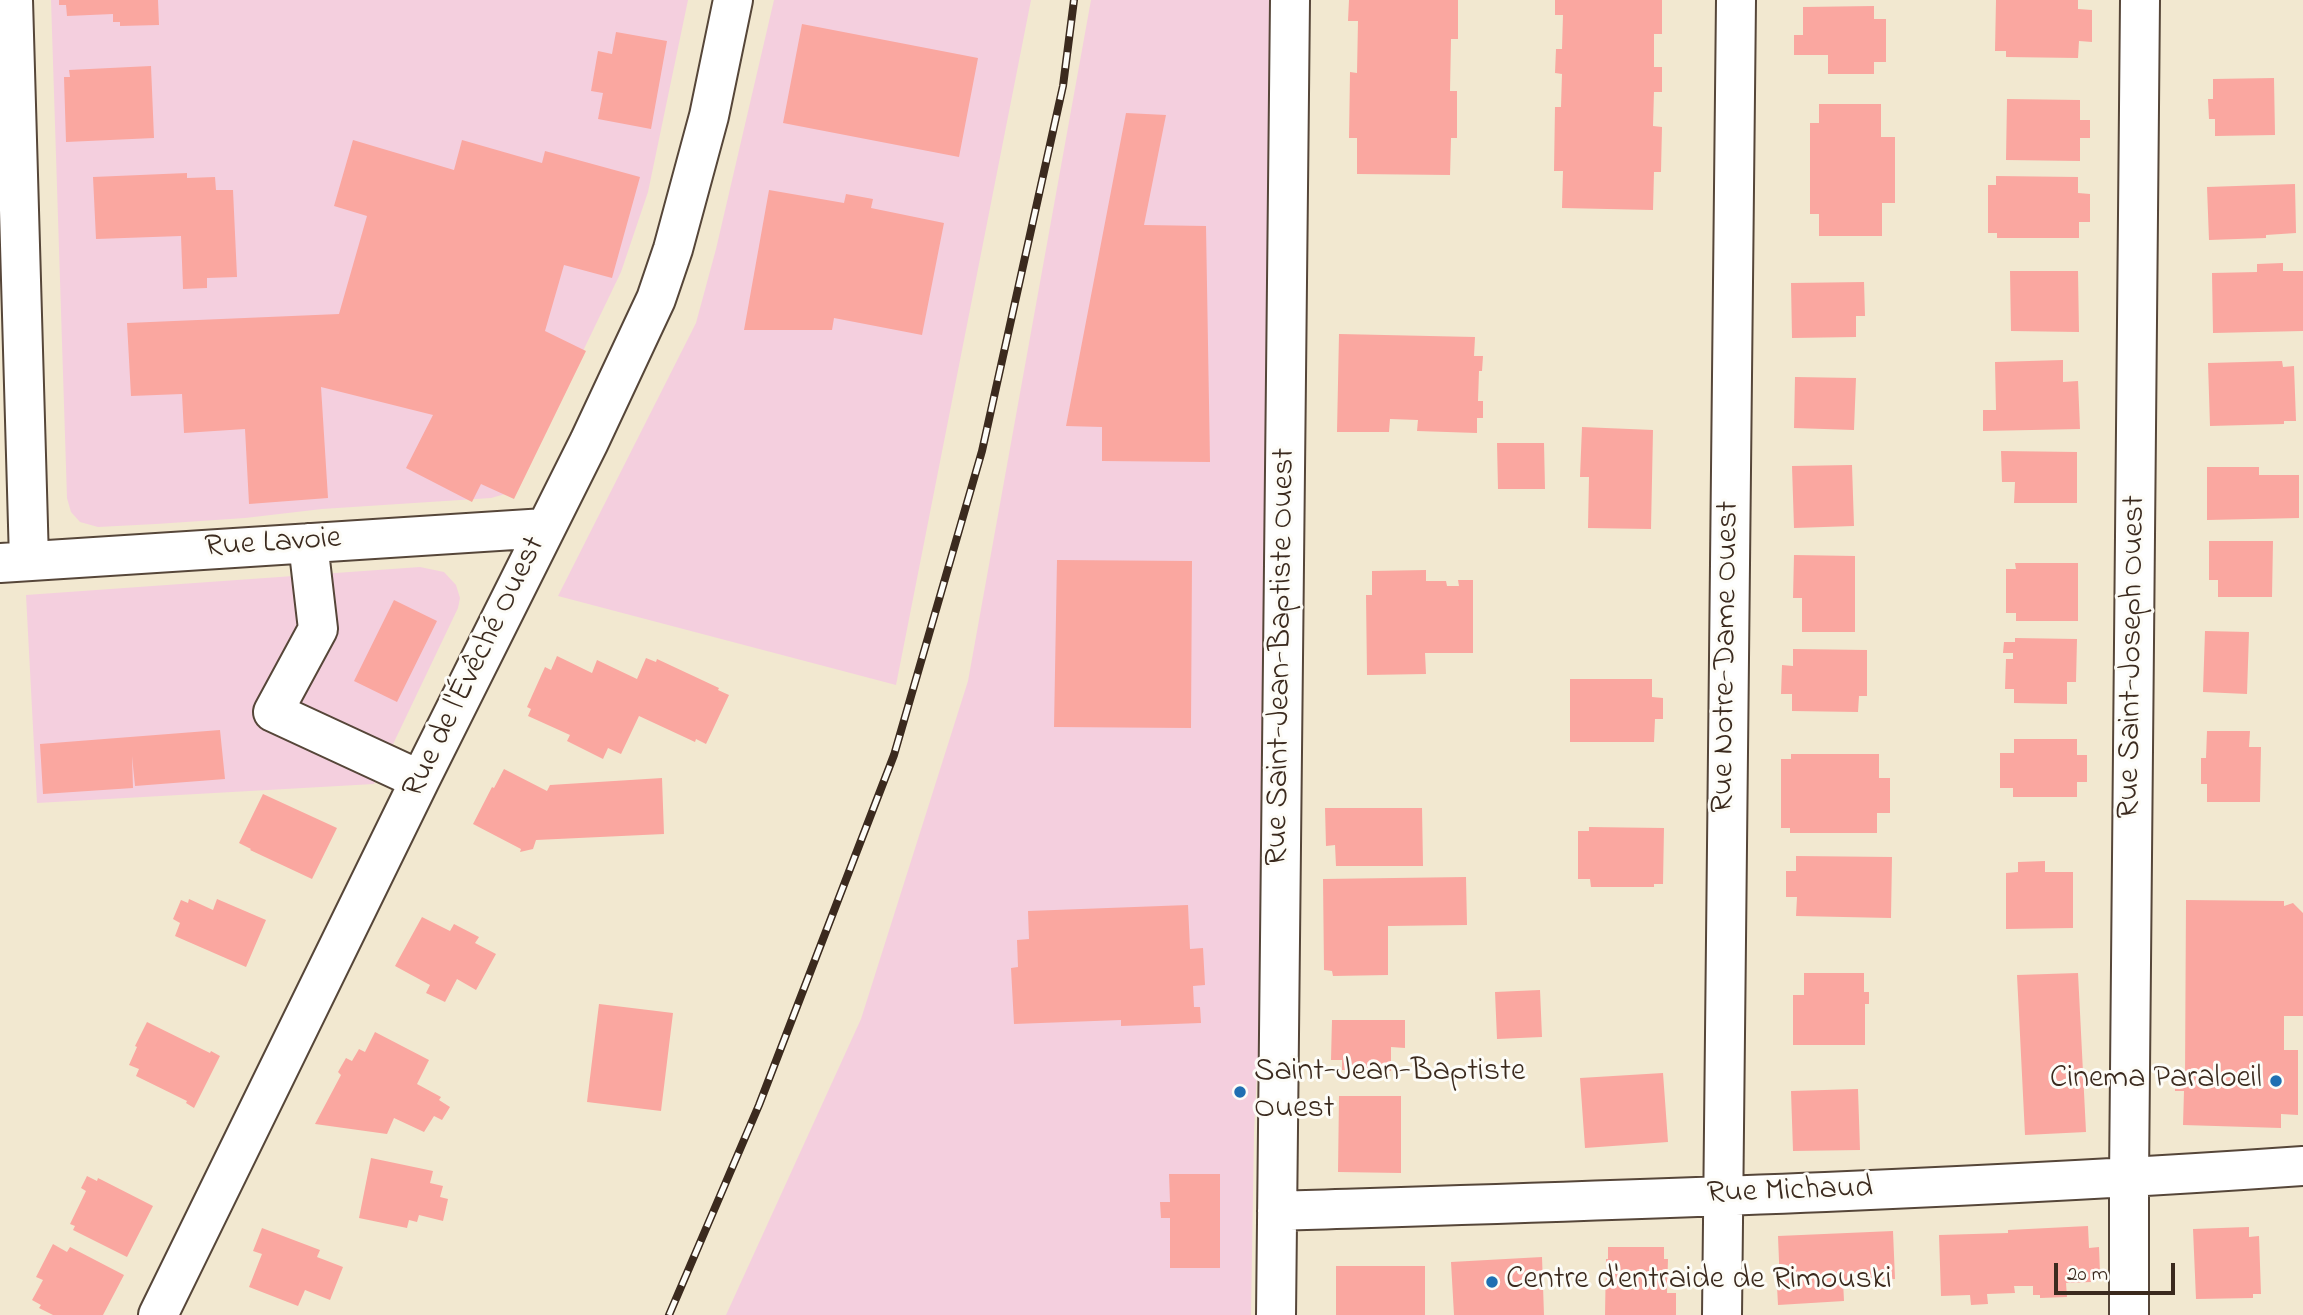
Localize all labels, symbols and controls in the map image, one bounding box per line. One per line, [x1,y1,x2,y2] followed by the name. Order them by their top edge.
[1260,448,1306,866] street label: Rue Saint-Jean-Baptiste Ouest
[2112,495,2156,819] street label: Rue Saint-Joseph Ouest
[1706,501,1750,813] street label: Rue Notre-Dame Ouest
[204,521,342,569] street label: Rue Lavoie
[396,531,556,805] street label: Rue de l'Évêché Ouest
[1254,1055,1525,1130] place label: Saint-Jean-Baptiste Ouest
[2050,1062,2262,1100] place label: Cinema Paraloeil
[2268,1073,2284,1089] marker: Cinema Paraloeil
[1232,1084,1248,1100] marker: Saint-Jean-Baptiste Ouest
[1706,1171,1874,1215] street label: Rue Michaud
[2058,1248,2179,1292] scale bar
[2067,1260,2108,1290] text: 20 m
[1506,1263,1892,1301] place label: Centre d'entraide de Rimouski
[1484,1274,1500,1290] marker: Centre d'entraide de Rimouski

